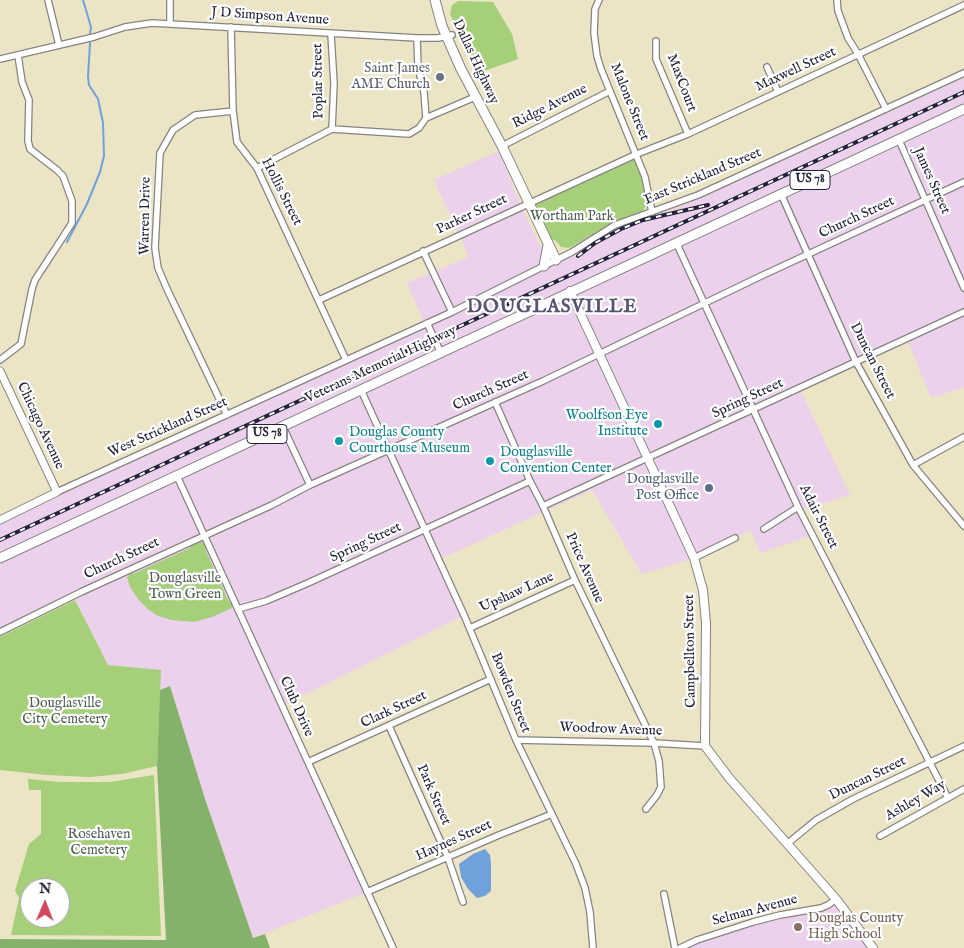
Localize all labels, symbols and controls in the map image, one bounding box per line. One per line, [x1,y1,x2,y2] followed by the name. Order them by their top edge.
[211,5,329,29] street label: J D Simpson Avenue
[448,17,502,107] street label: Dallas Highway
[310,43,328,119] street label: Poplar Street
[753,44,839,96] street label: Maxwell Street
[662,52,700,114] street label: MaxCourt
[351,61,430,94] place label: Saint James AME Church
[606,61,652,143] street label: Malone Street
[434,71,446,83] marker: Saint James AME Church
[510,81,590,133] street label: Ridge Avenue
[642,145,764,209] street label: East Strickland Street
[909,145,953,217] street label: James Street
[257,155,305,229] street label: Hollis Street
[790,170,830,190] road number: US 78
[137,177,155,255] street label: Warren Drive
[434,191,510,239] street label: Parker Street
[817,193,897,243] street label: Church Street
[530,209,614,225] park label: Wortham Park
[465,297,639,319] district label: DOUGLASVILLE
[846,320,898,402] street label: Duncan Street
[303,323,459,407] street label: Veterans Memorial Highway
[451,367,531,415] street label: Church Street
[710,375,786,423] street label: Spring Street
[12,380,68,472] street label: Chicago Avenue
[106,394,230,462] street label: West Strickland Street
[566,408,648,441] place label: Woolfson Eye Institute
[652,418,664,430] marker: Woolfson Eye Institute
[247,424,287,444] road number: US 78
[349,425,470,458] place label: Douglas County Courthouse Museum
[333,435,345,447] marker: Douglas County Courthouse Museum
[500,445,612,478] place label: Douglasville Convention Center
[484,455,496,467] marker: Douglasville Convention Center
[627,472,699,504] place label: Douglasville Post Office
[703,482,715,494] marker: Douglasville Post Office
[795,482,841,552] street label: Adair Street
[328,519,404,567] street label: Spring Street
[561,530,607,606] street label: Price Avenue
[82,534,162,584] street label: Church Street
[477,569,557,617] street label: Upshaw Lane
[149,571,221,604] park label: Douglasville Town Green
[682,594,700,708] street label: Campbellton Street
[486,650,534,736] street label: Bowden Street
[275,674,317,740] street label: Club Drive
[359,688,429,732] street label: Clark Street
[22,696,108,729] park label: Douglasville City Cemetery
[559,720,663,740] street label: Woodrow Avenue
[827,753,909,805] street label: Duncan Street
[412,762,454,828] street label: Park Street
[883,777,949,825] street label: Ashley Way
[413,817,495,865] street label: Haynes Street
[68,827,130,860] park label: Rosehaven Cemetery
[20,878,70,928] north arrow
[39,880,51,898] text: N
[711,892,799,930] street label: Selman Avenue
[808,911,903,944] place label: Douglas County High School
[792,921,804,933] marker: Douglas County High School

